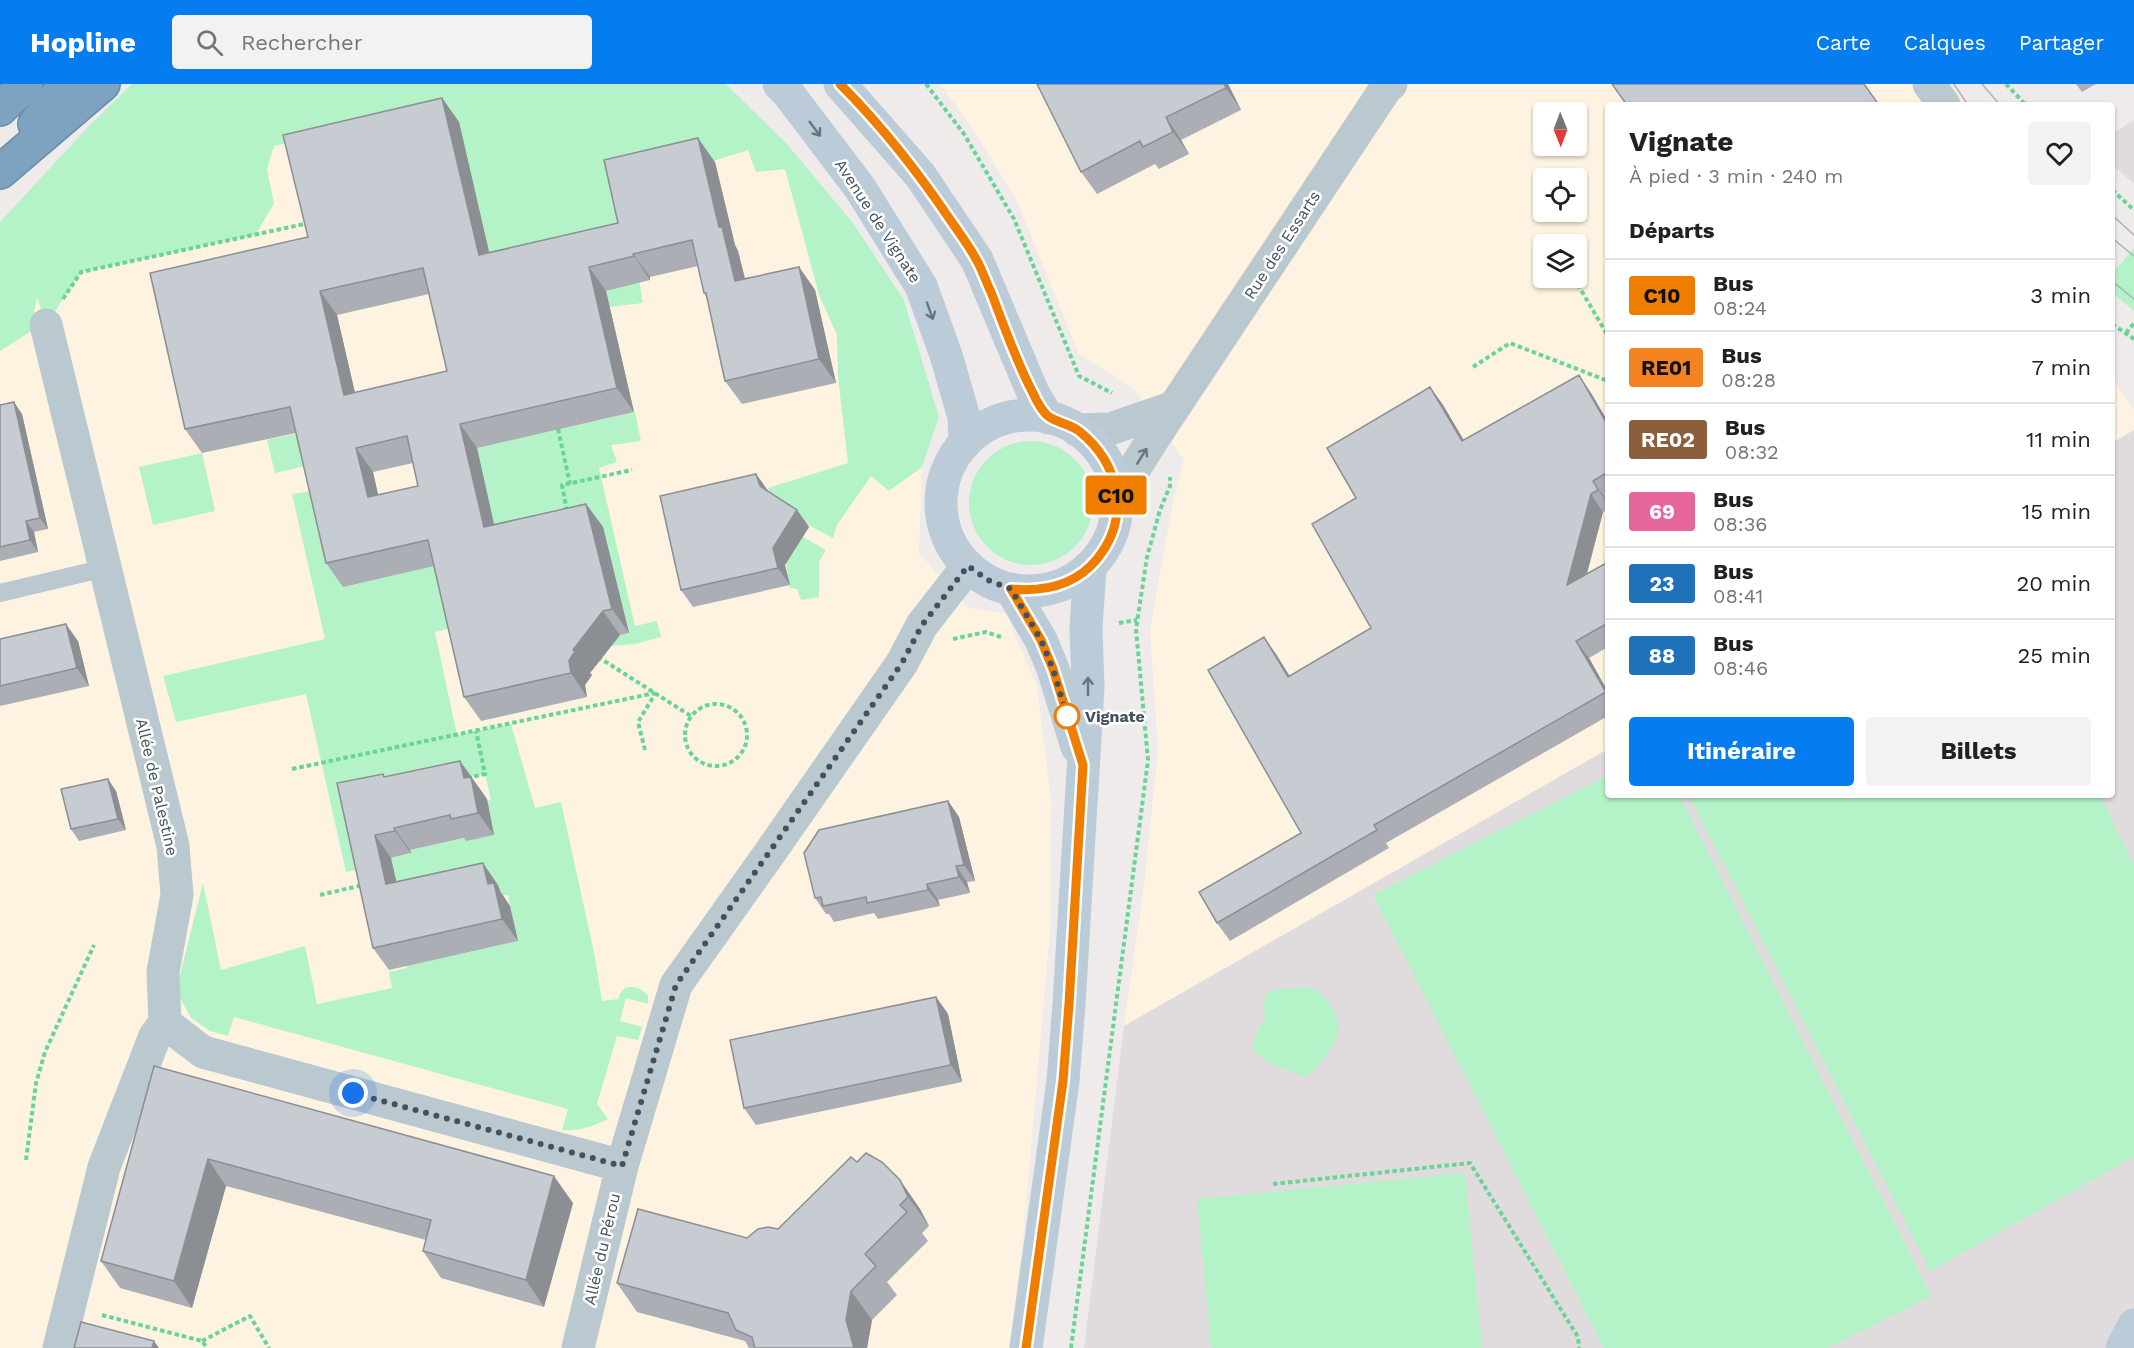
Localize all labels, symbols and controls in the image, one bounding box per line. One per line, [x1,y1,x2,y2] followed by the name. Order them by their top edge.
[172,15,592,69] search box
[30,26,136,59] text: Hopline
[193,26,226,59] icon: search
[241,30,363,55] text: Rechercher
[1816,30,1871,55] text: Carte
[1904,30,1986,55] text: Calques
[2019,30,2104,55] text: Partager
[1533,102,1587,156] north arrow
[1533,102,1587,288] map controls
[809,121,822,137] one-way arrow
[2028,122,2091,185] button: heart
[1629,125,1733,158] text: Vignate
[831,155,925,287] street label: Avenue de Vignate
[1629,164,1843,188] text: À pied · 3 min · 240 m
[1533,168,1587,222] button: locate
[1240,187,1324,303] street label: Rue des Essarts
[1629,218,1715,243] text: Départs
[1533,234,1587,288] button: layers
[1713,271,1753,296] text: Bus
[1644,283,1680,308] text: C10
[2030,283,2091,308] text: 3 min
[1713,296,1767,320] text: 08:24
[926,301,937,320] one-way arrow
[1721,343,1762,368] text: Bus
[1641,355,1691,380] text: RE01
[2031,355,2091,380] text: 7 min
[1721,368,1776,392] text: 08:28
[1725,415,1765,440] text: Bus
[1641,427,1695,452] text: RE02
[2026,427,2091,452] text: 11 min
[1725,440,1779,464] text: 08:32
[1137,448,1149,465] one-way arrow
[1082,476,1150,514] line badge: C10
[1098,483,1134,508] text: C10
[1713,487,1753,512] text: Bus
[1649,499,1675,524] text: 69
[2022,499,2091,524] text: 15 min
[1713,512,1768,536] text: 08:36
[1713,559,1753,584] text: Bus
[1650,571,1674,596] text: 23
[2017,571,2091,596] text: 20 min
[1713,584,1763,608] text: 08:41
[1713,631,1753,656] text: Bus
[1649,643,1675,668] text: 88
[2017,643,2091,668] text: 25 min
[1713,656,1768,680] text: 08:46
[1082,676,1094,696] one-way arrow
[1054,703,1080,729] marker: Vignate
[1085,707,1145,726] place label: Vignate
[132,716,182,858] street label: Allée de Palestine
[1629,717,1854,786] button: Itinéraire
[1866,717,2091,786] button: Billets
[338,1078,368,1108] your location
[580,1191,624,1307] street label: Allée du Pérou

